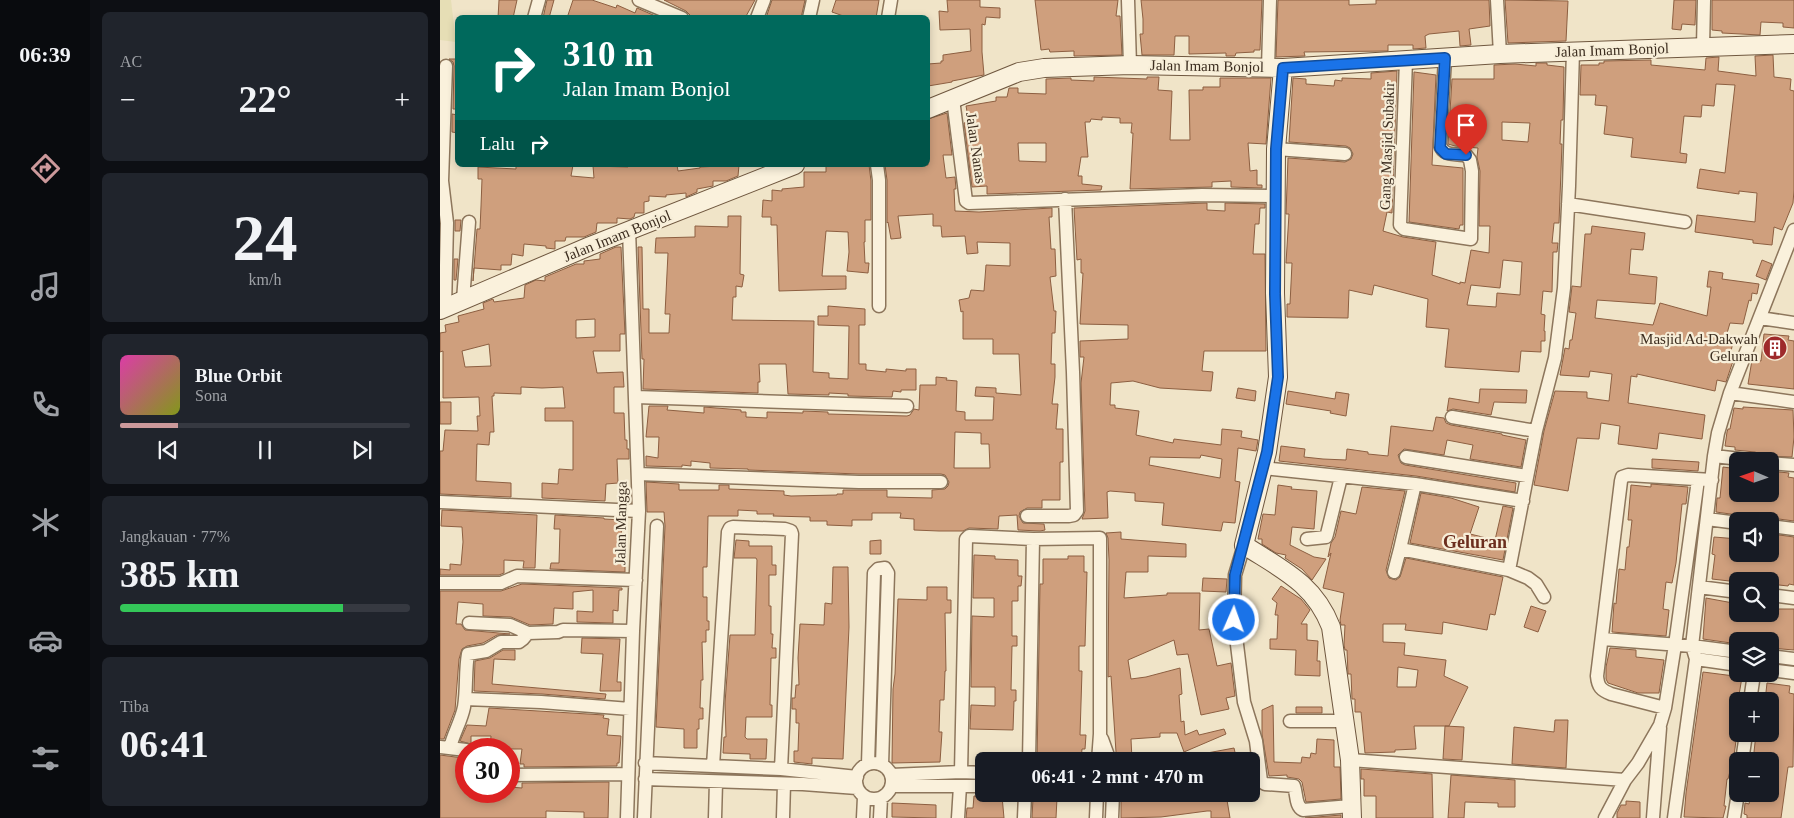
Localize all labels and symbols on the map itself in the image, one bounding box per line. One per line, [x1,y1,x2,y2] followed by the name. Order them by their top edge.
[1555,40,1669,60] street label: Jalan Imam Bonjol
[1150,57,1264,75] street label: Jalan Imam Bonjol
[1377,82,1397,210] street label: Gang Masjid Subakir
[1445,104,1487,155] pin
[963,111,989,185] street label: Jalan Nanas
[561,207,673,265] street label: Jalan Imam Bonjol
[1640,331,1758,364] place label: Masjid Ad-Dakwah Geluran
[1762,335,1788,361] building icon: Masjid Ad-Dakwah Geluran
[1729,452,1779,502] north arrow
[612,481,630,565] street label: Jalan Mangga
[1443,532,1507,552] district label: Geluran
[1207,593,1259,645] position arrow
[455,738,520,803] speed limit sign: 30

